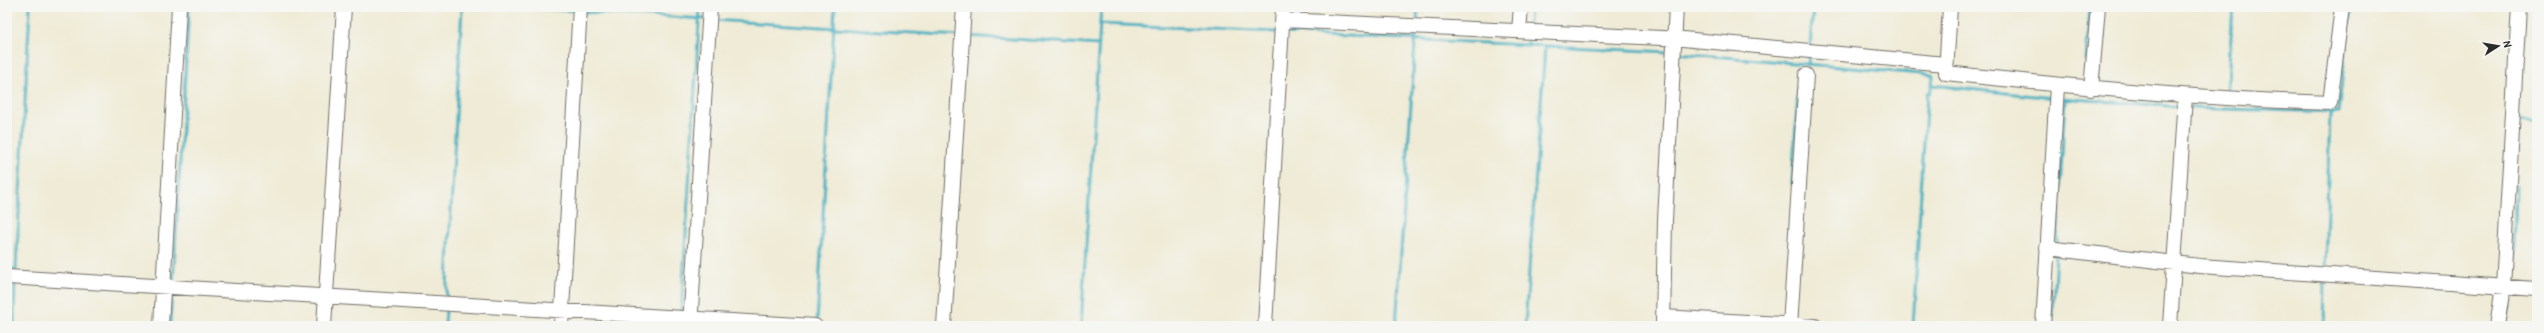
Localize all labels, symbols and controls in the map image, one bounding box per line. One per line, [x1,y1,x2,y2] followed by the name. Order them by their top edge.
[2478,26,2518,66] north arrow
[2500,40,2515,48] text: N

